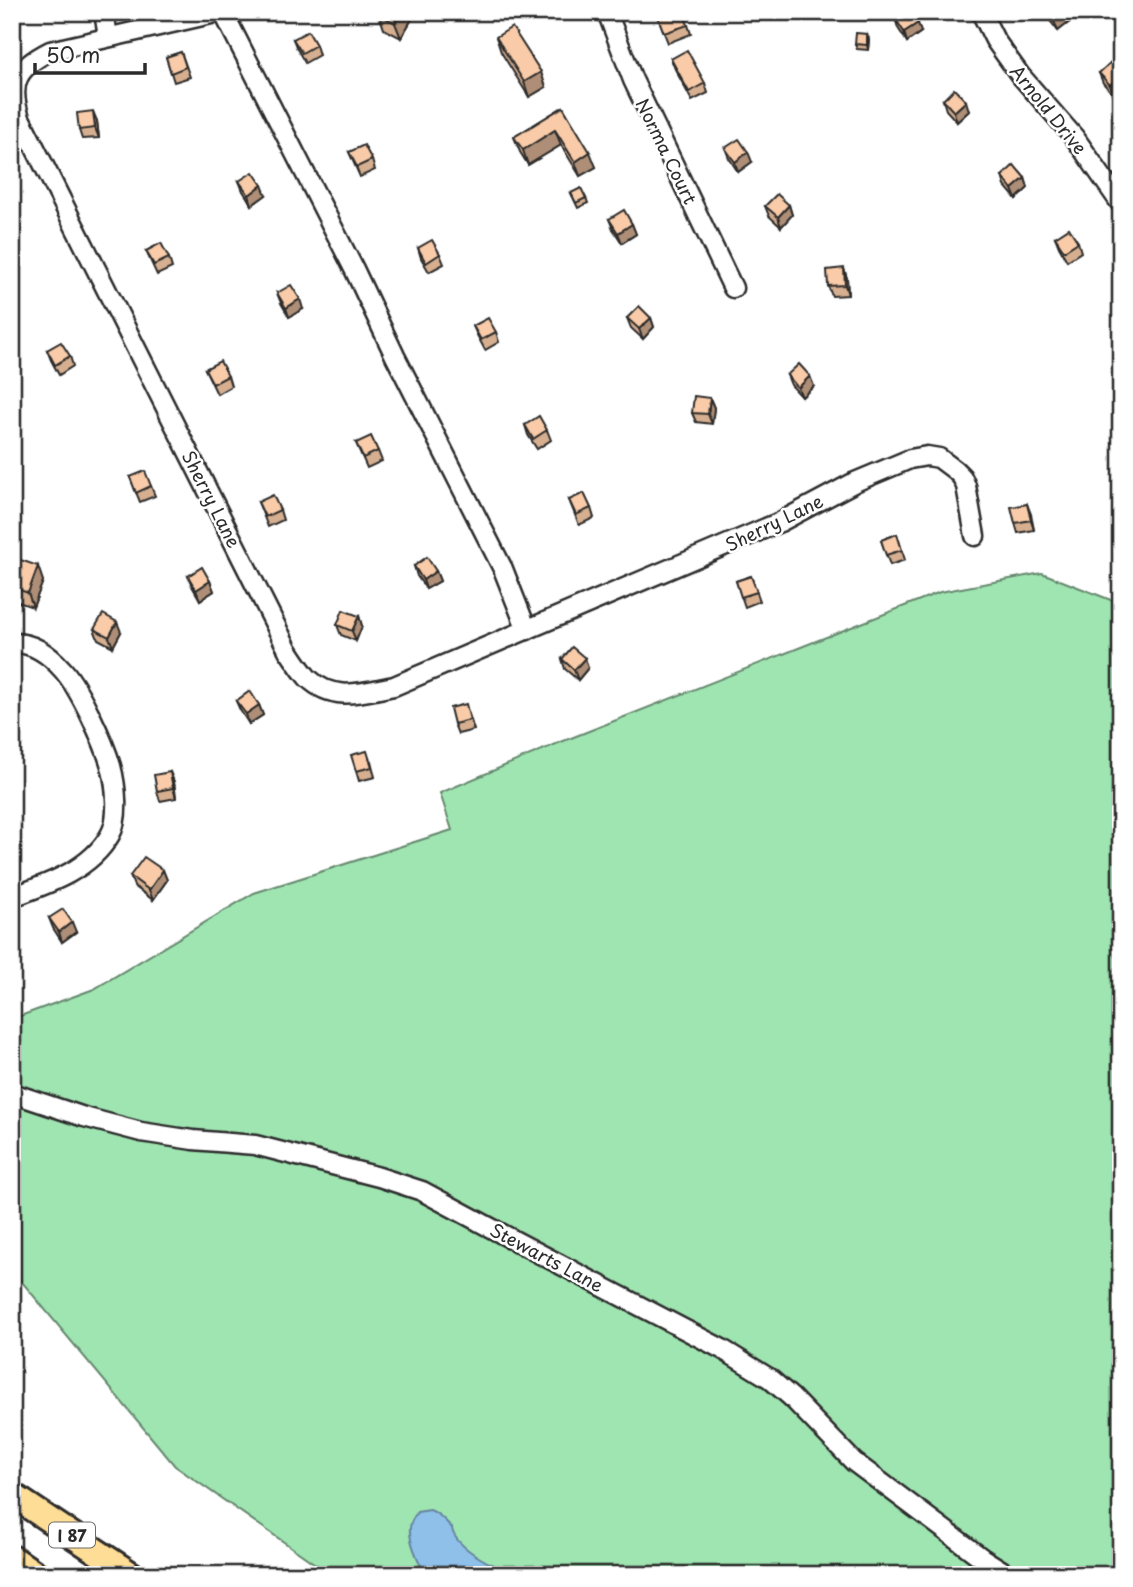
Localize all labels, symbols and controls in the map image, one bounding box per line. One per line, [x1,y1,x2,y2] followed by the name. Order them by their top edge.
[35,32,145,76] scale bar
[46,38,100,70] text: 50 m
[1004,58,1094,160] street label: Arnold Drive
[630,93,704,209] street label: Norma Court
[176,446,248,552] street label: Sherry Lane
[721,487,827,557] street label: Sherry Lane
[486,1216,608,1298] street label: Stewarts Lane
[49,1522,95,1548] road number: I 87

